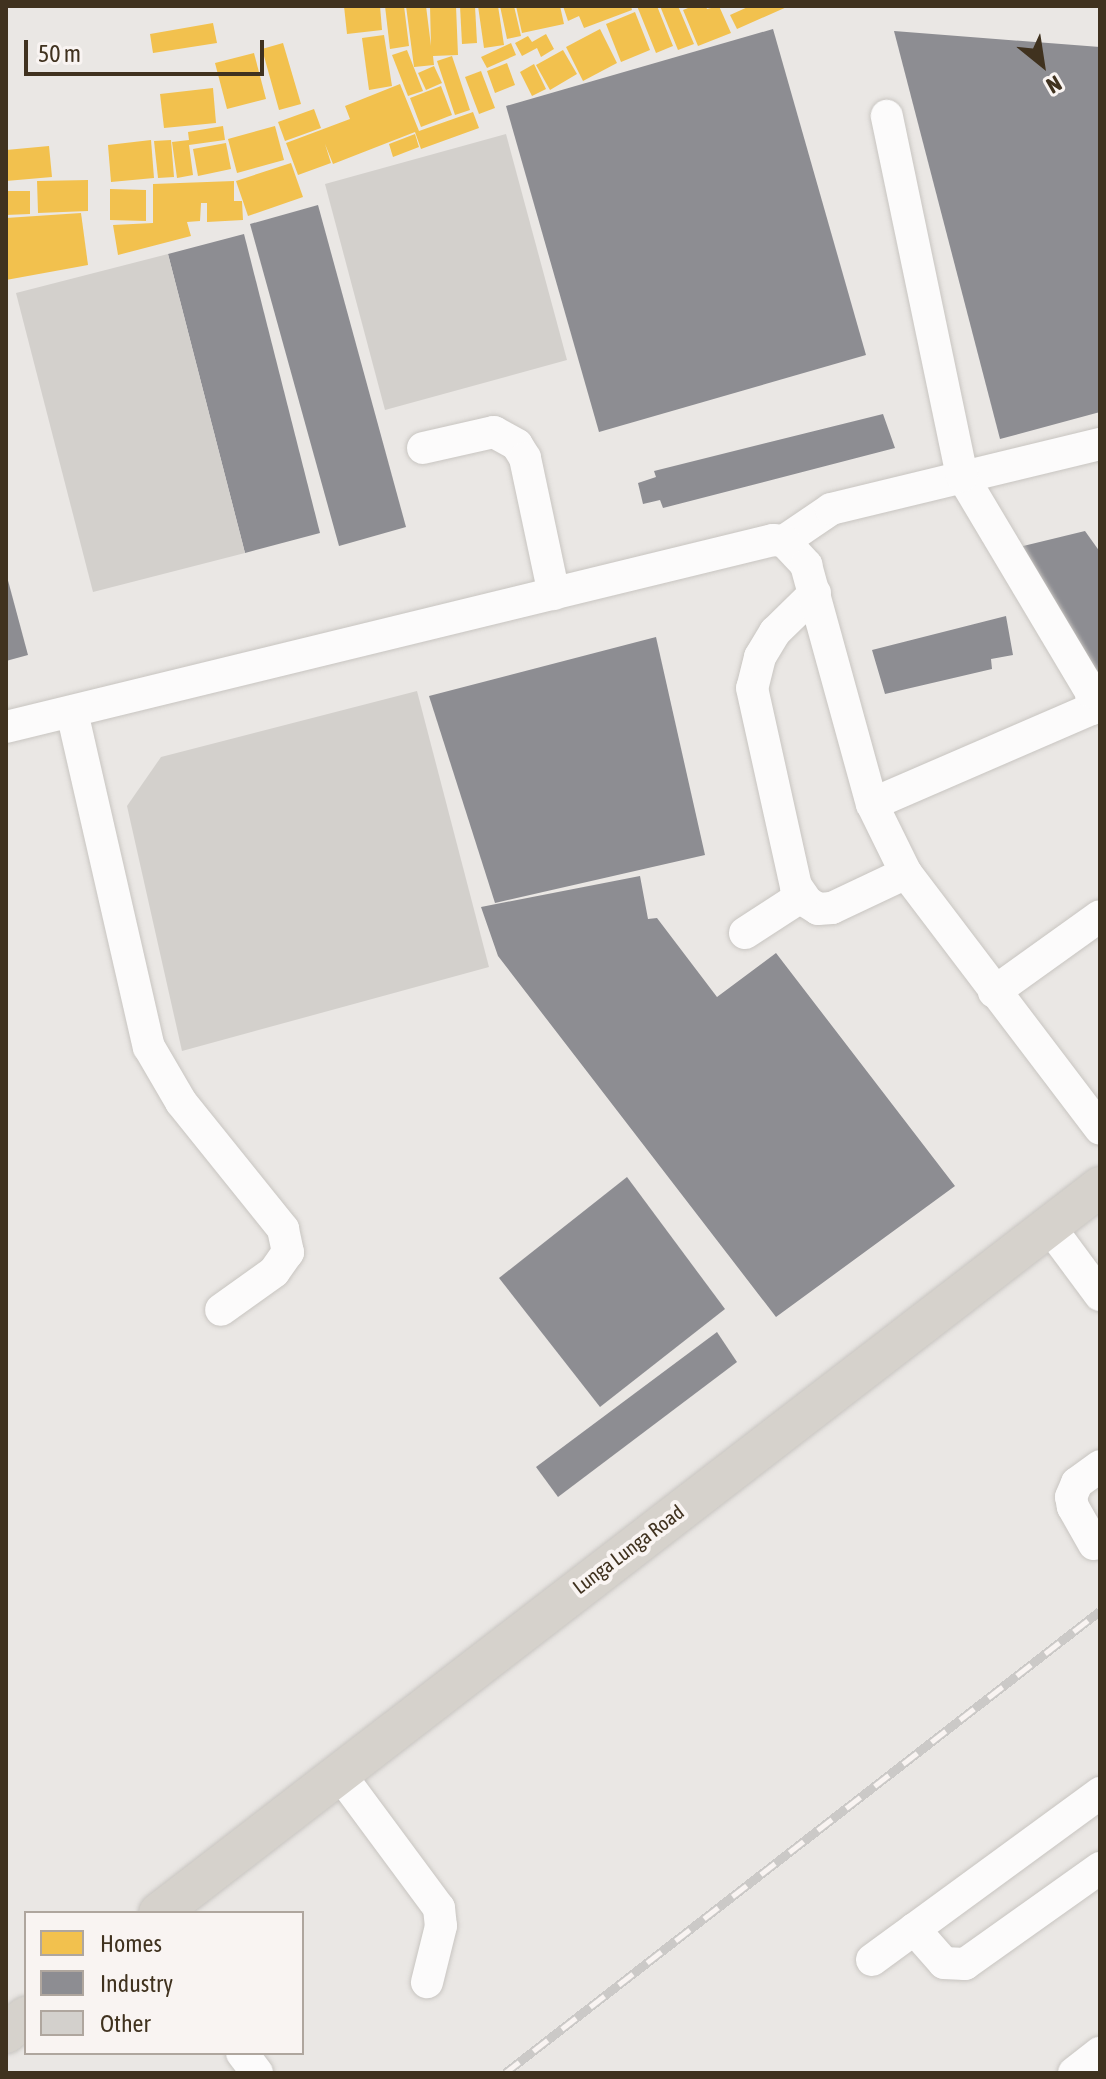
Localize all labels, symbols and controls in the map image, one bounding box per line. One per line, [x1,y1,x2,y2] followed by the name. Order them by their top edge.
[28,24,268,74] scale bar
[1002,24,1082,104] north arrow
[38,40,81,67] text: 50 m
[1042,70,1066,99] text: N
[568,1499,688,1599] street label: Lunga Lunga Road
[24,1911,304,2055] legend
[100,1930,162,1957] text: Homes
[100,1970,173,1997] text: Industry
[100,2010,151,2037] text: Other

